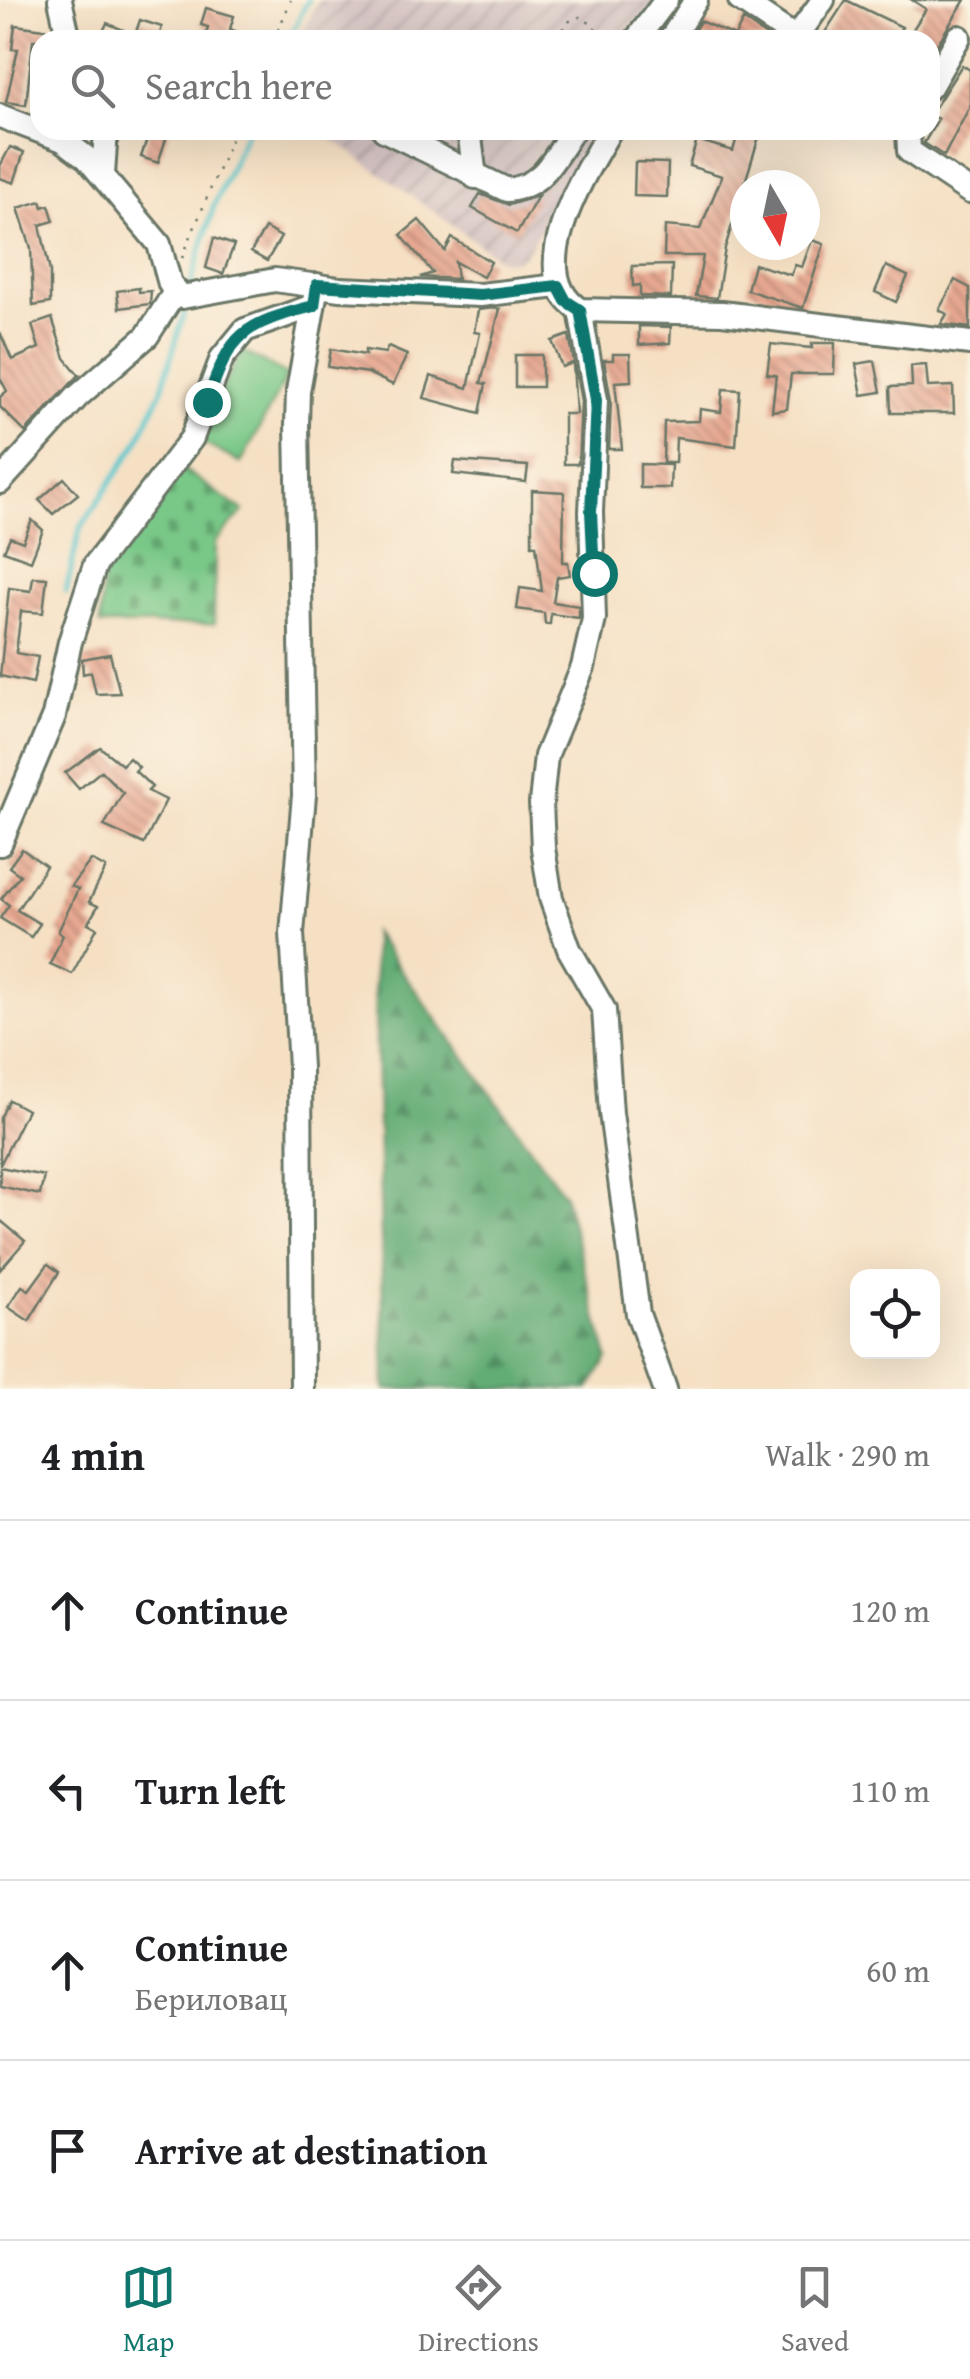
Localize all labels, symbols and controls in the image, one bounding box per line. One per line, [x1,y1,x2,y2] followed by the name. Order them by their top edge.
[30,30,940,140] search box
[145,57,333,113] text: Search here
[65,58,120,113] icon: search
[730,170,820,260] north arrow
[185,380,231,426] route end
[572,551,618,597] route start
[850,1269,940,1359] map controls
[850,1269,940,1359] button: locate
[40,1424,145,1485] text: 4 min
[765,1431,930,1478] text: Walk · 290 m
[135,1582,288,1638] text: Continue
[40,1583,95,1638] icon: ahead
[851,1587,930,1634] text: 120 m
[135,1762,286,1818] text: Turn left
[40,1763,95,1818] icon: left
[851,1767,930,1814] text: 110 m
[135,1919,288,1975] text: Continue
[40,1943,95,1998] icon: ahead
[866,1947,930,1994] text: 60 m
[135,1975,287,2022] text: Бериловац
[135,2122,488,2178] text: Arrive at destination
[40,2123,95,2178] icon: arrive
[121,2260,176,2361] tab: Map
[418,2260,539,2361] tab: Directions
[781,2260,849,2361] tab: Saved

